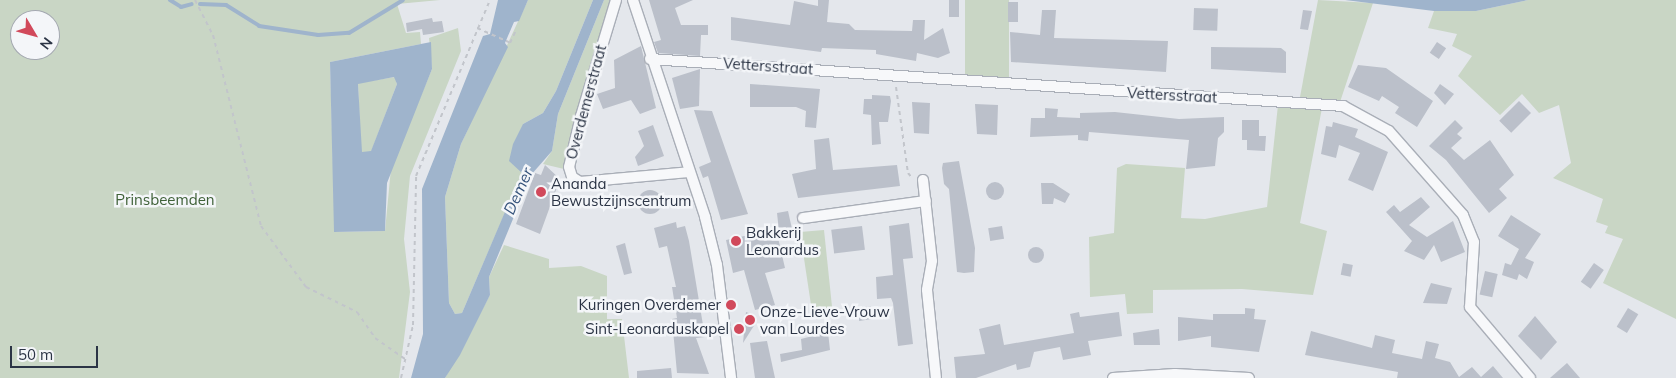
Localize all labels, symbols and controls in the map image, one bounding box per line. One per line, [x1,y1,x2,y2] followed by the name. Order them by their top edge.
[10,10,60,60] north arrow
[36,34,57,53] text: N
[562,43,610,161] street label: Overdemerstraat
[722,54,814,78] street label: Vettersstraat
[1127,84,1217,106] street label: Vettersstraat
[499,165,537,217] water label: Demer
[551,174,691,209] place label: Ananda Bewustzijnscentrum
[535,186,547,198] marker: Ananda Bewustzijnscentrum
[115,191,215,209] park label: Prinsbeemden
[746,223,819,258] place label: Bakkerij Leonardus
[730,235,742,247] marker: Bakkerij Leonardus
[578,296,721,314] place label: Kuringen Overdemer
[725,299,737,311] marker: Kuringen Overdemer
[760,302,890,337] place label: Onze-Lieve-Vrouw van Lourdes
[744,314,756,326] marker: Onze-Lieve-Vrouw van Lourdes
[585,320,729,338] place label: Sint-Leonarduskapel
[733,323,745,335] marker: Sint-Leonarduskapel
[12,336,100,368] scale bar
[18,345,53,364] text: 50 m

